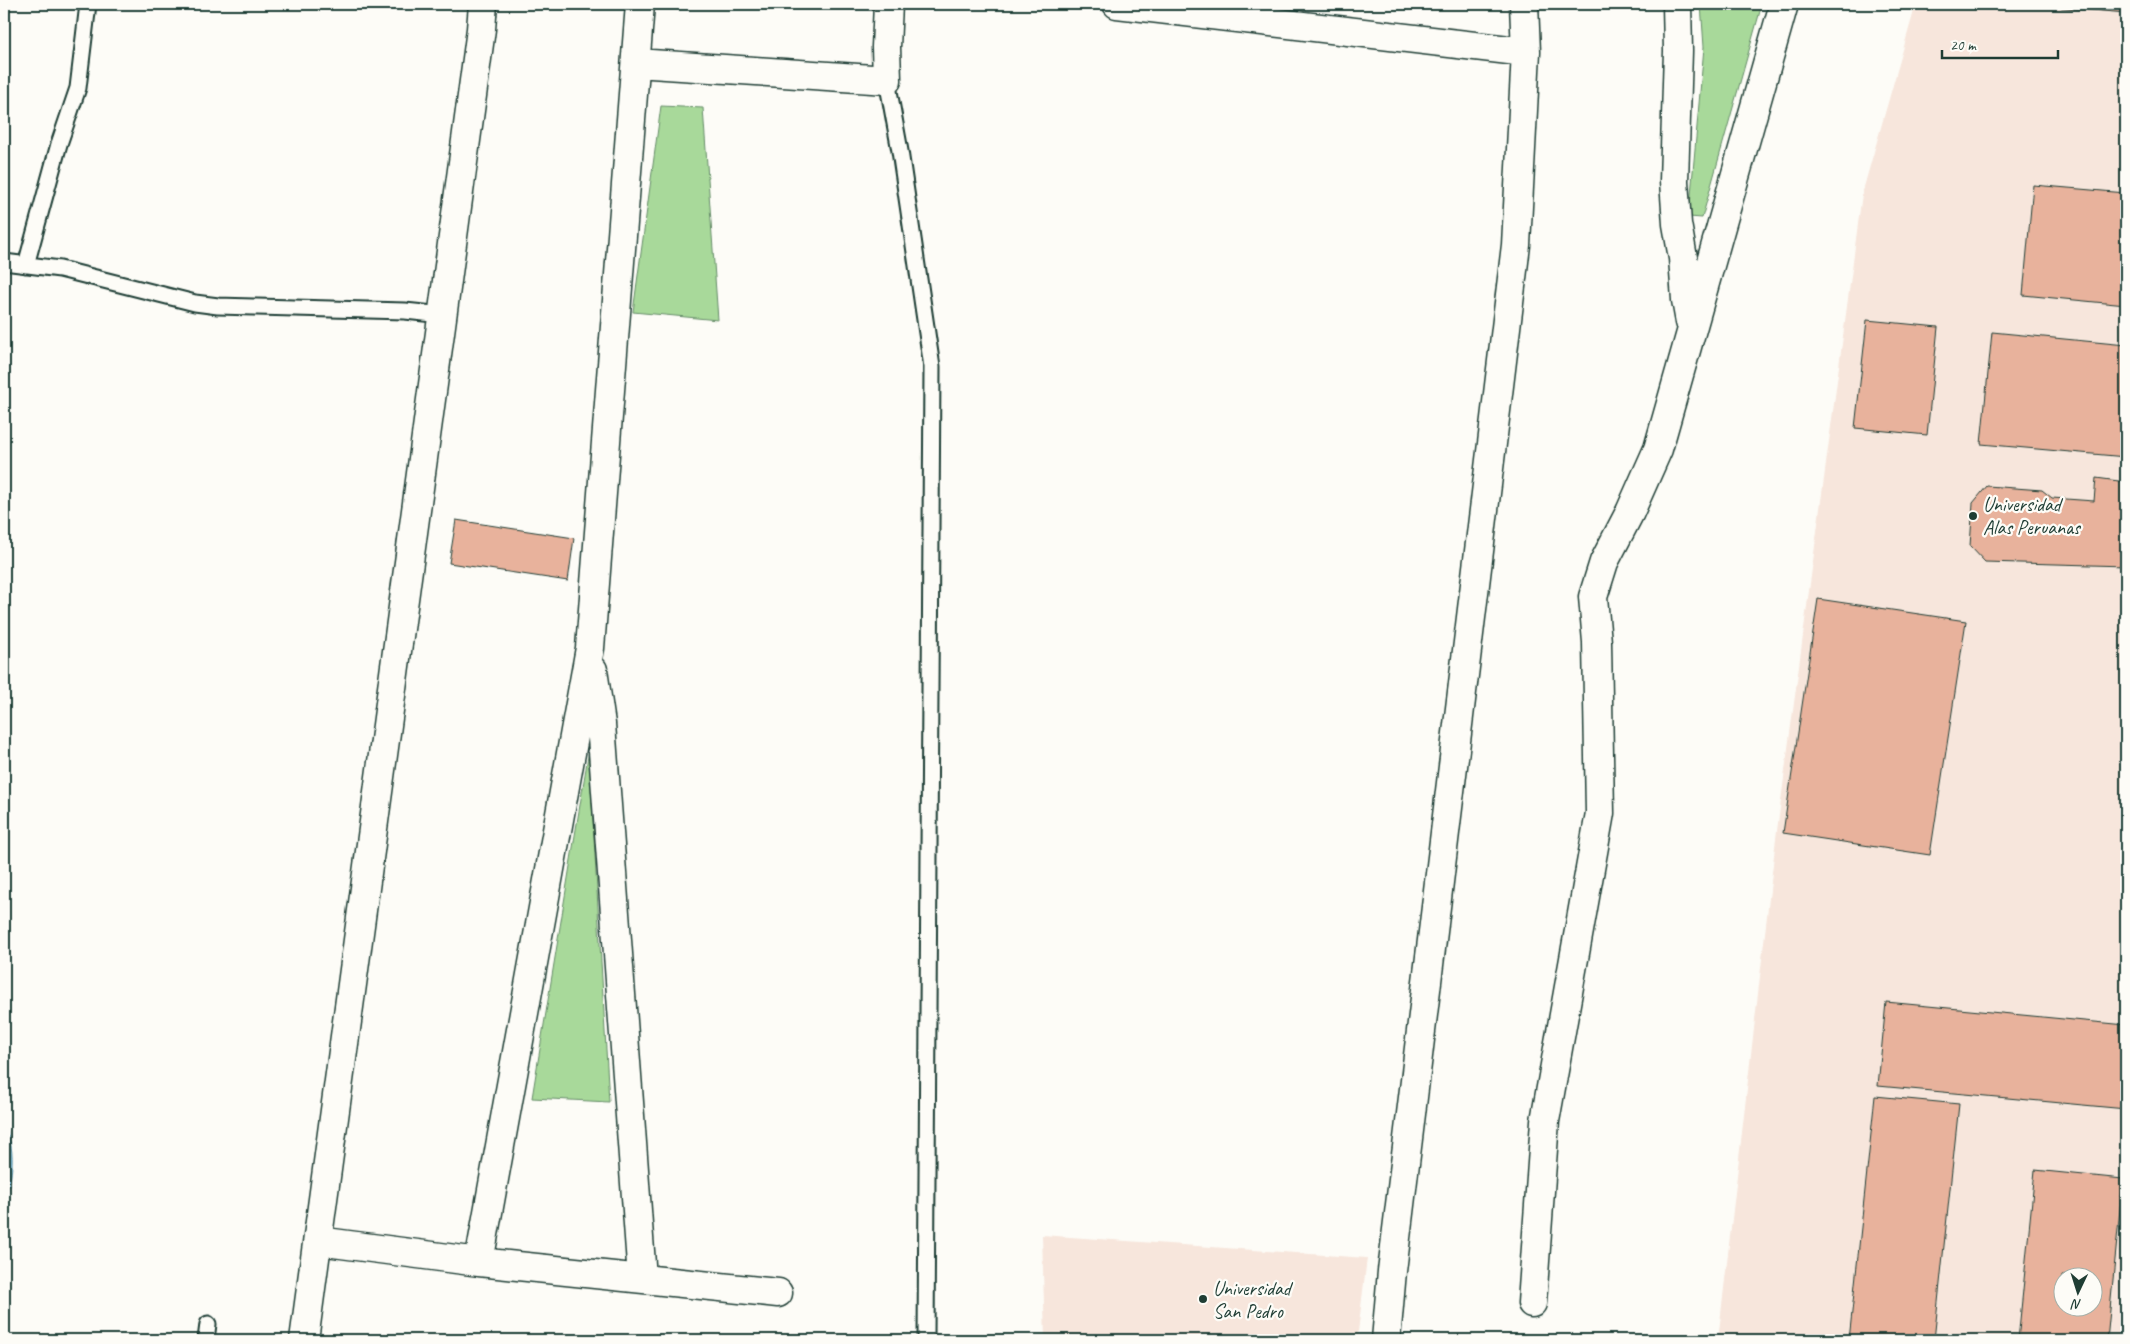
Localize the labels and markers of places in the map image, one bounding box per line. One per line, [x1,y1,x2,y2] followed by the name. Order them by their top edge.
[1983,492,2082,540] place label: Universidad Alas Peruanas
[1967,510,1979,522] marker: Universidad Alas Peruanas
[1213,1276,1294,1324] place label: Universidad San Pedro
[1197,1293,1209,1305] marker: Universidad San Pedro

